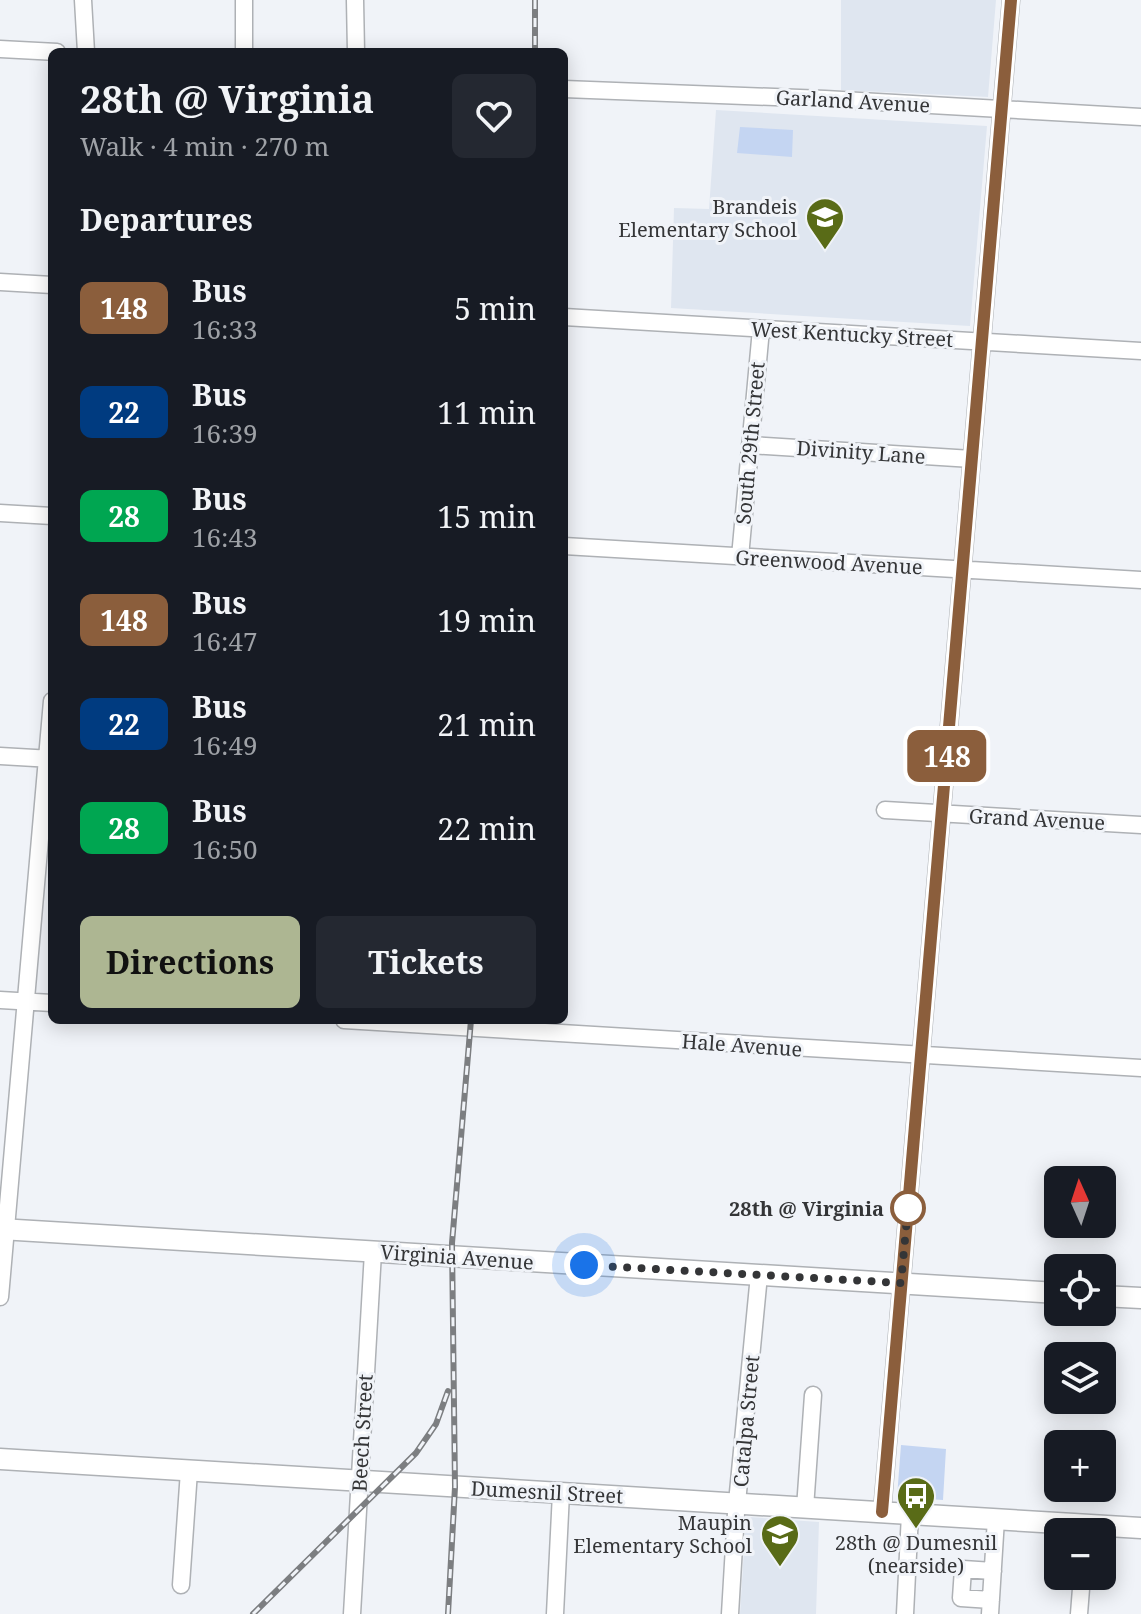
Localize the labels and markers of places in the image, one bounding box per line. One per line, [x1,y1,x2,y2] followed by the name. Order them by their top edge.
[618,193,797,243] place label: Brandeis Elementary School
[804,196,846,251] school or university icon: Brandeis Elementary School
[891,1191,925,1225] marker: 28th @ Virginia
[729,1195,884,1222] place label: 28th @ Virginia
[895,1475,937,1530] bus stop icon: 28th @ Dumesnil (nearside)
[573,1509,752,1559] place label: Maupin Elementary School
[759,1513,801,1568] school or university icon: Maupin Elementary School
[835,1529,997,1579] place label: 28th @ Dumesnil (nearside)

